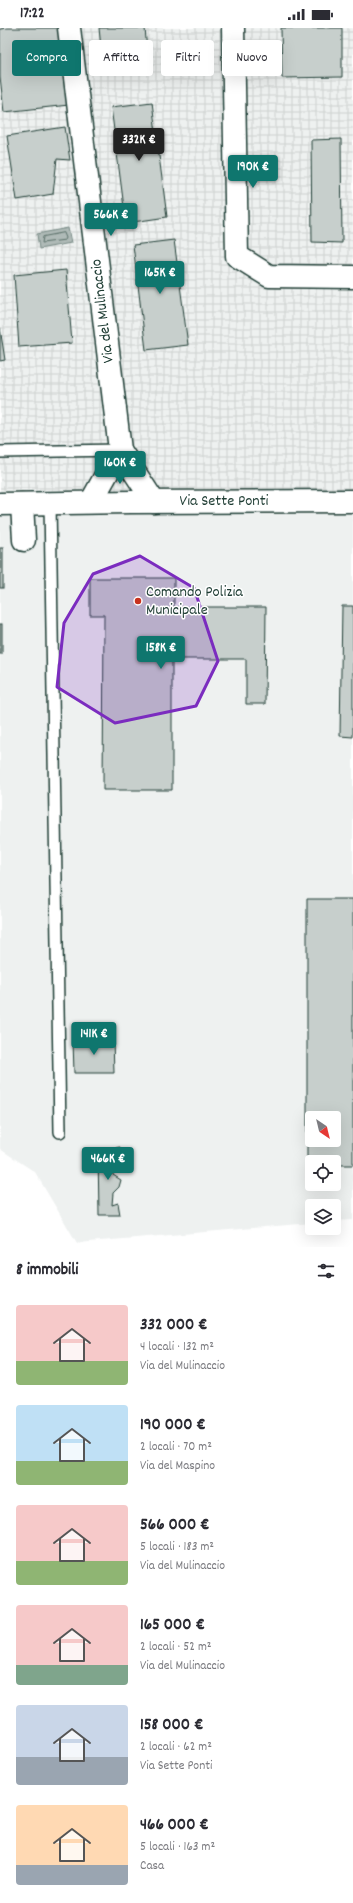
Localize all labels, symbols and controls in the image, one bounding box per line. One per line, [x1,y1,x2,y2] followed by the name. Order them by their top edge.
[20,3,45,25] text: 17:22
[12,40,81,76] chip: Compra
[89,40,153,76] chip: Affitta
[161,40,214,76] chip: Filtri
[222,40,282,76] chip: Nuovo
[106,128,172,162] pin: 332K €
[122,131,156,150] text: 332K €
[220,155,286,189] pin: 190K €
[237,158,269,177] text: 190K €
[78,203,144,237] pin: 566K €
[94,206,129,225] text: 566K €
[85,258,121,364] street label: Via del Mulinaccio
[127,261,193,295] pin: 165K €
[144,264,176,283] text: 165K €
[87,451,153,485] pin: 160K €
[104,454,136,473] text: 160K €
[179,490,269,513] street label: Via Sette Ponti
[146,581,243,622] place label: Comando Polizia Municipale
[133,596,143,606] marker: Comando Polizia Municipale
[128,636,194,670] pin: 158K €
[146,639,176,658] text: 158K €
[61,1022,127,1056] pin: 141K €
[80,1025,108,1044] text: 141K €
[305,1111,341,1147] north arrow
[305,1111,341,1235] map controls
[75,1147,141,1181] pin: 466K €
[91,1150,125,1169] text: 466K €
[305,1155,341,1191] button: locate
[305,1199,341,1235] button: layers
[16,1259,78,1283] text: 8 immobili
[315,1260,337,1282] icon: filters
[140,1314,208,1338] text: 332 000 €
[48,1321,96,1369] icon: home
[140,1338,214,1357] text: 4 locali · 132 m²
[140,1357,225,1376] text: Via del Mulinaccio
[140,1414,206,1438] text: 190 000 €
[48,1421,96,1469] icon: home
[140,1438,212,1457] text: 2 locali · 70 m²
[140,1457,215,1476] text: Via del Maspino
[140,1514,210,1538] text: 566 000 €
[48,1521,96,1569] icon: home
[140,1538,214,1557] text: 5 locali · 183 m²
[140,1557,225,1576] text: Via del Mulinaccio
[140,1614,205,1638] text: 165 000 €
[48,1621,96,1669] icon: home
[140,1638,212,1657] text: 2 locali · 52 m²
[140,1657,225,1676] text: Via del Mulinaccio
[140,1714,203,1738] text: 158 000 €
[48,1721,96,1769] icon: home
[140,1738,212,1757] text: 2 locali · 62 m²
[140,1757,212,1776] text: Via Sette Ponti
[140,1814,209,1838] text: 466 000 €
[48,1821,96,1869] icon: home
[140,1838,215,1857] text: 5 locali · 163 m²
[140,1857,164,1876] text: Casa

